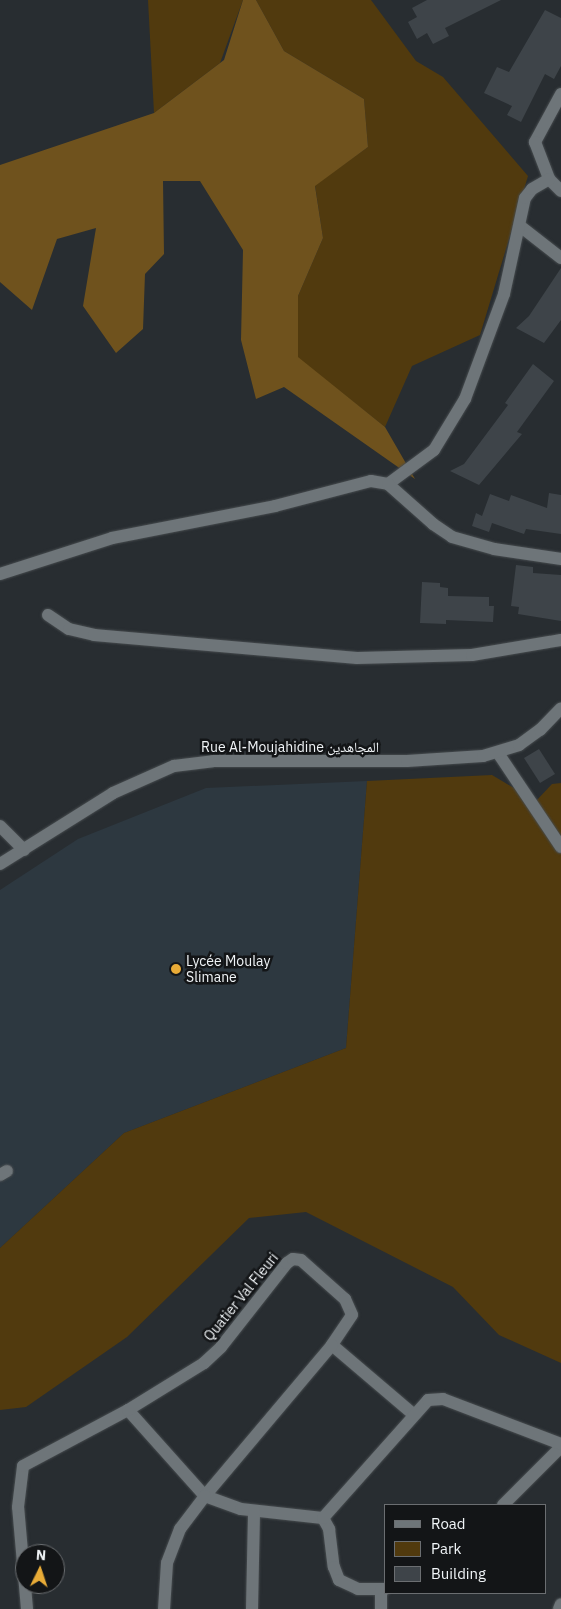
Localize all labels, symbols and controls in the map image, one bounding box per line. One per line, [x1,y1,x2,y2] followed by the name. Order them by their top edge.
[201,739,379,755] street label: Rue Al-Moujahidine المجاهدين
[186,953,270,986] place label: Lycée Moulay Slimane
[170,963,182,975] marker: Lycée Moulay Slimane
[200,1250,282,1344] street label: Quatier Val Fleuri
[384,1504,546,1594] legend
[431,1514,466,1533] text: Road
[431,1539,461,1558] text: Park
[15,1544,65,1594] north arrow
[35,1546,47,1564] text: N
[431,1564,486,1583] text: Building

